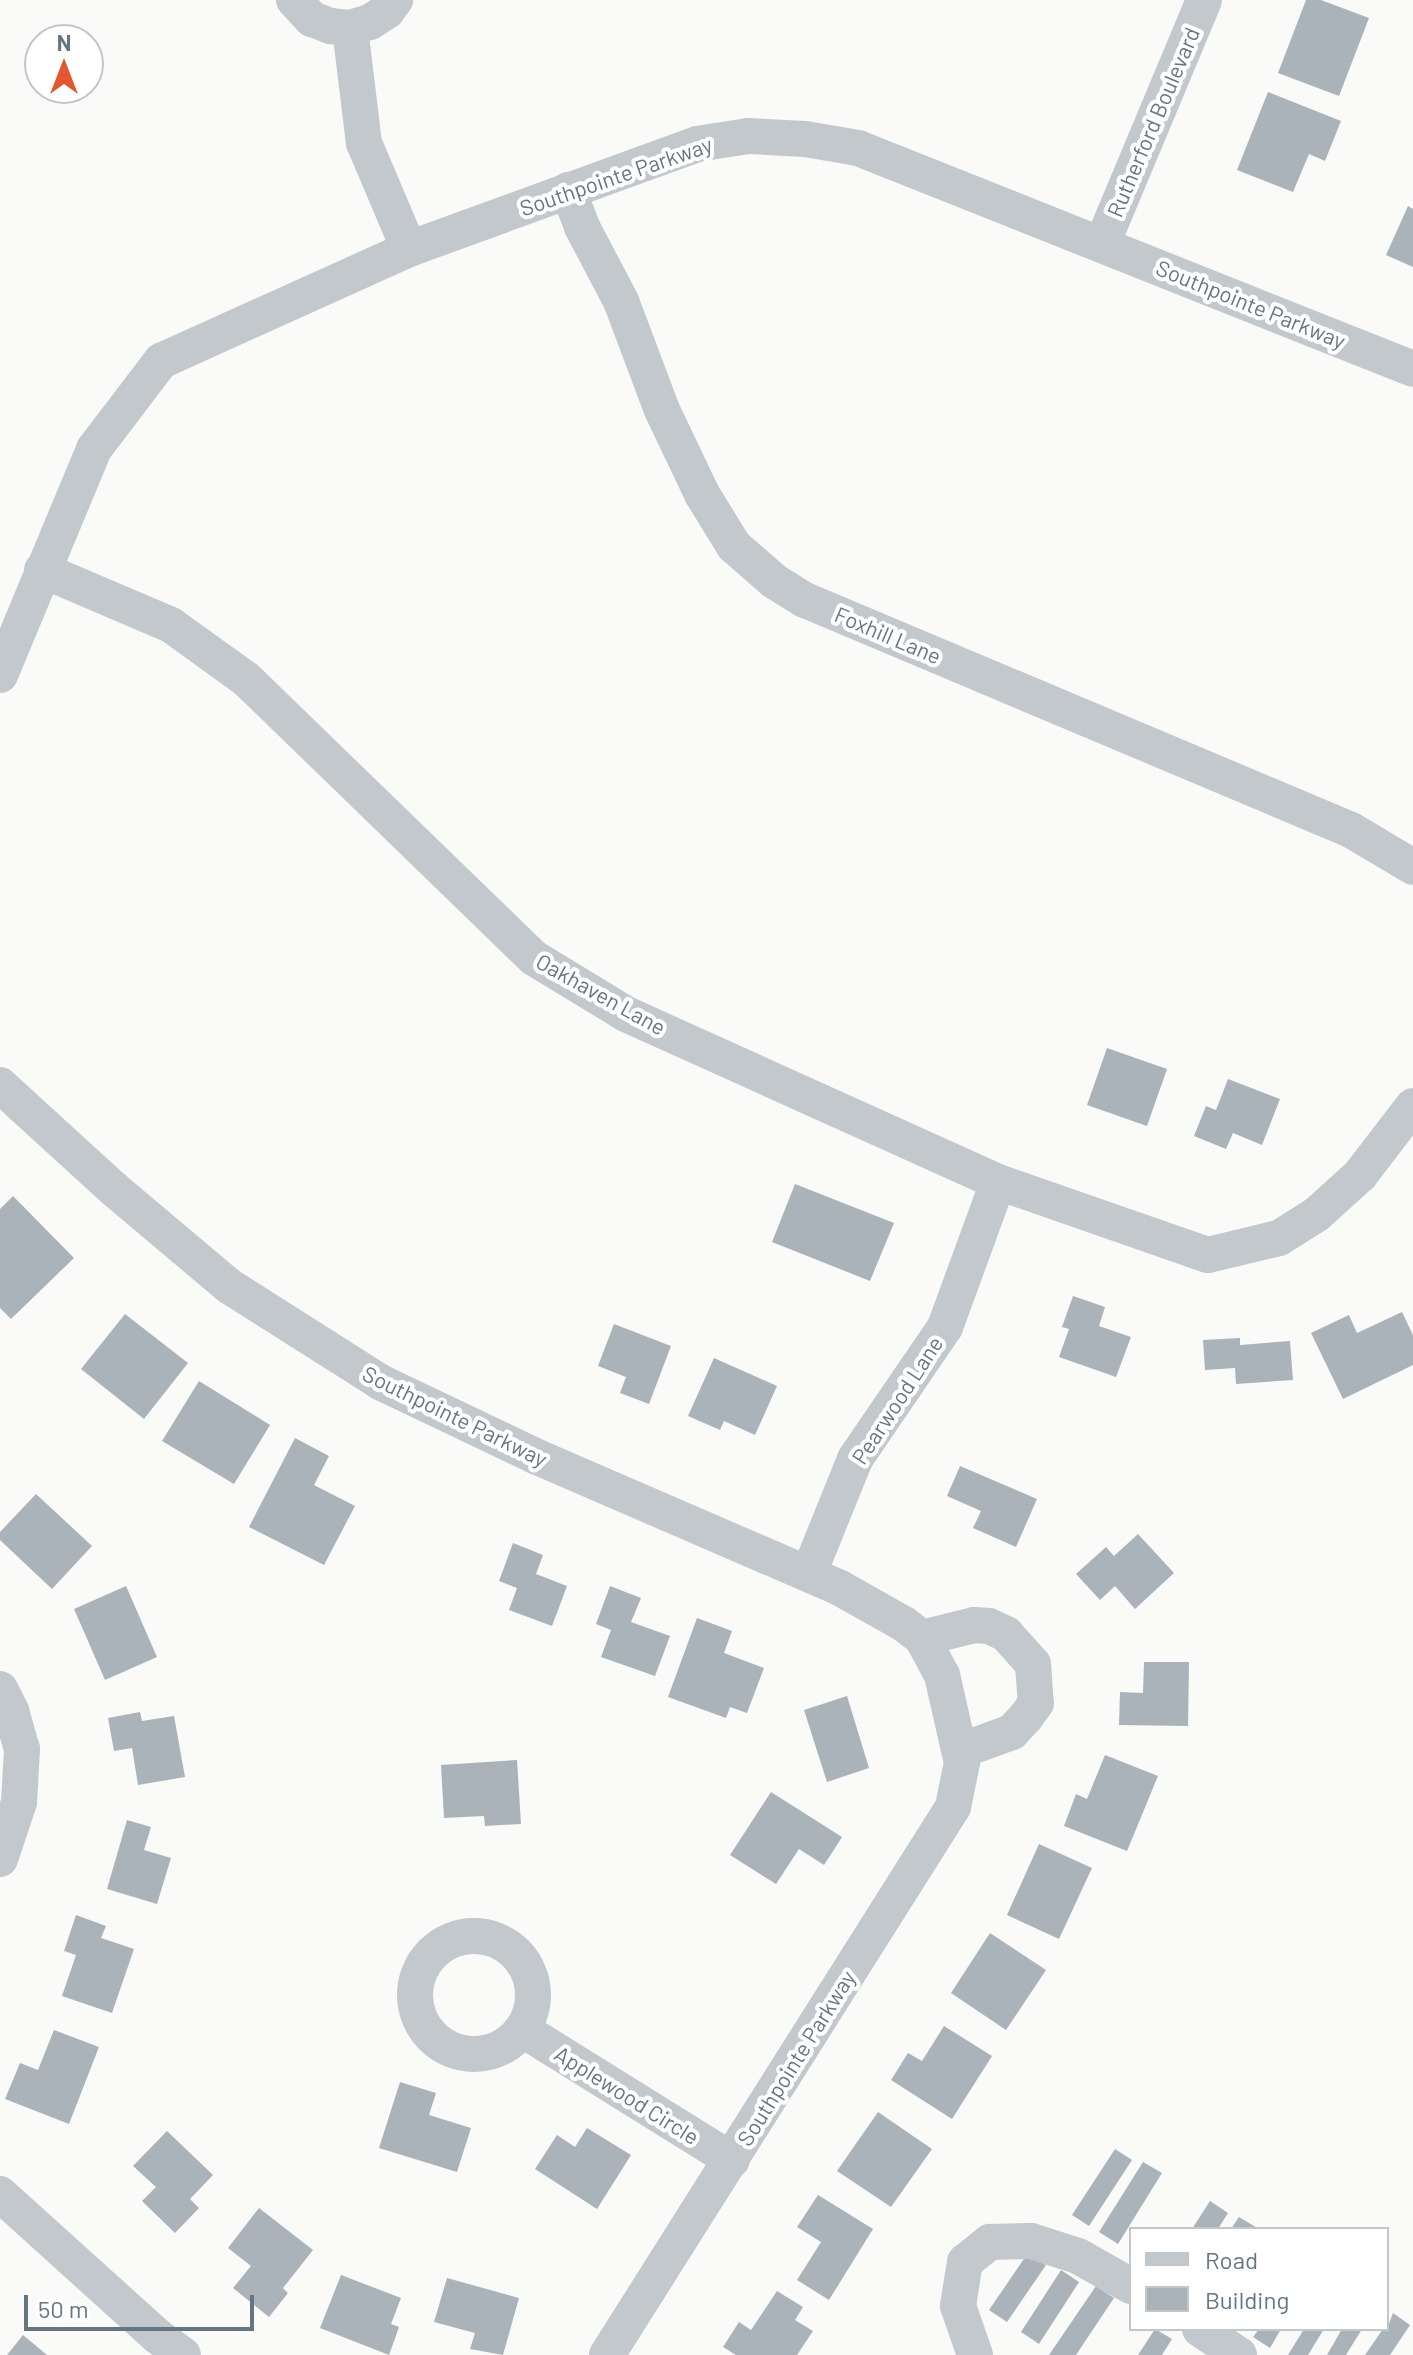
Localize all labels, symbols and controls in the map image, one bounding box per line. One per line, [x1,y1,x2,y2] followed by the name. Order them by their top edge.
[1101,23,1205,221] street label: Rutherford Boulevard
[24,24,104,104] north arrow
[57,29,71,55] text: N
[516,131,716,221] street label: Southpointe Parkway
[1152,254,1350,354] street label: Southpointe Parkway
[831,601,945,669] street label: Foxhill Lane
[532,948,670,1040] street label: Oakhaven Lane
[846,1331,948,1469] street label: Pearwood Lane
[359,1360,551,1472] street label: Southpointe Parkway
[731,1965,861,2151] street label: Southpointe Parkway
[550,2040,704,2150] street label: Applewood Circle
[1129,2227,1389,2331] legend
[1205,2245,1258,2274] text: Road
[28,2279,258,2329] scale bar
[1205,2285,1289,2314] text: Building
[38,2294,89,2323] text: 50 m

